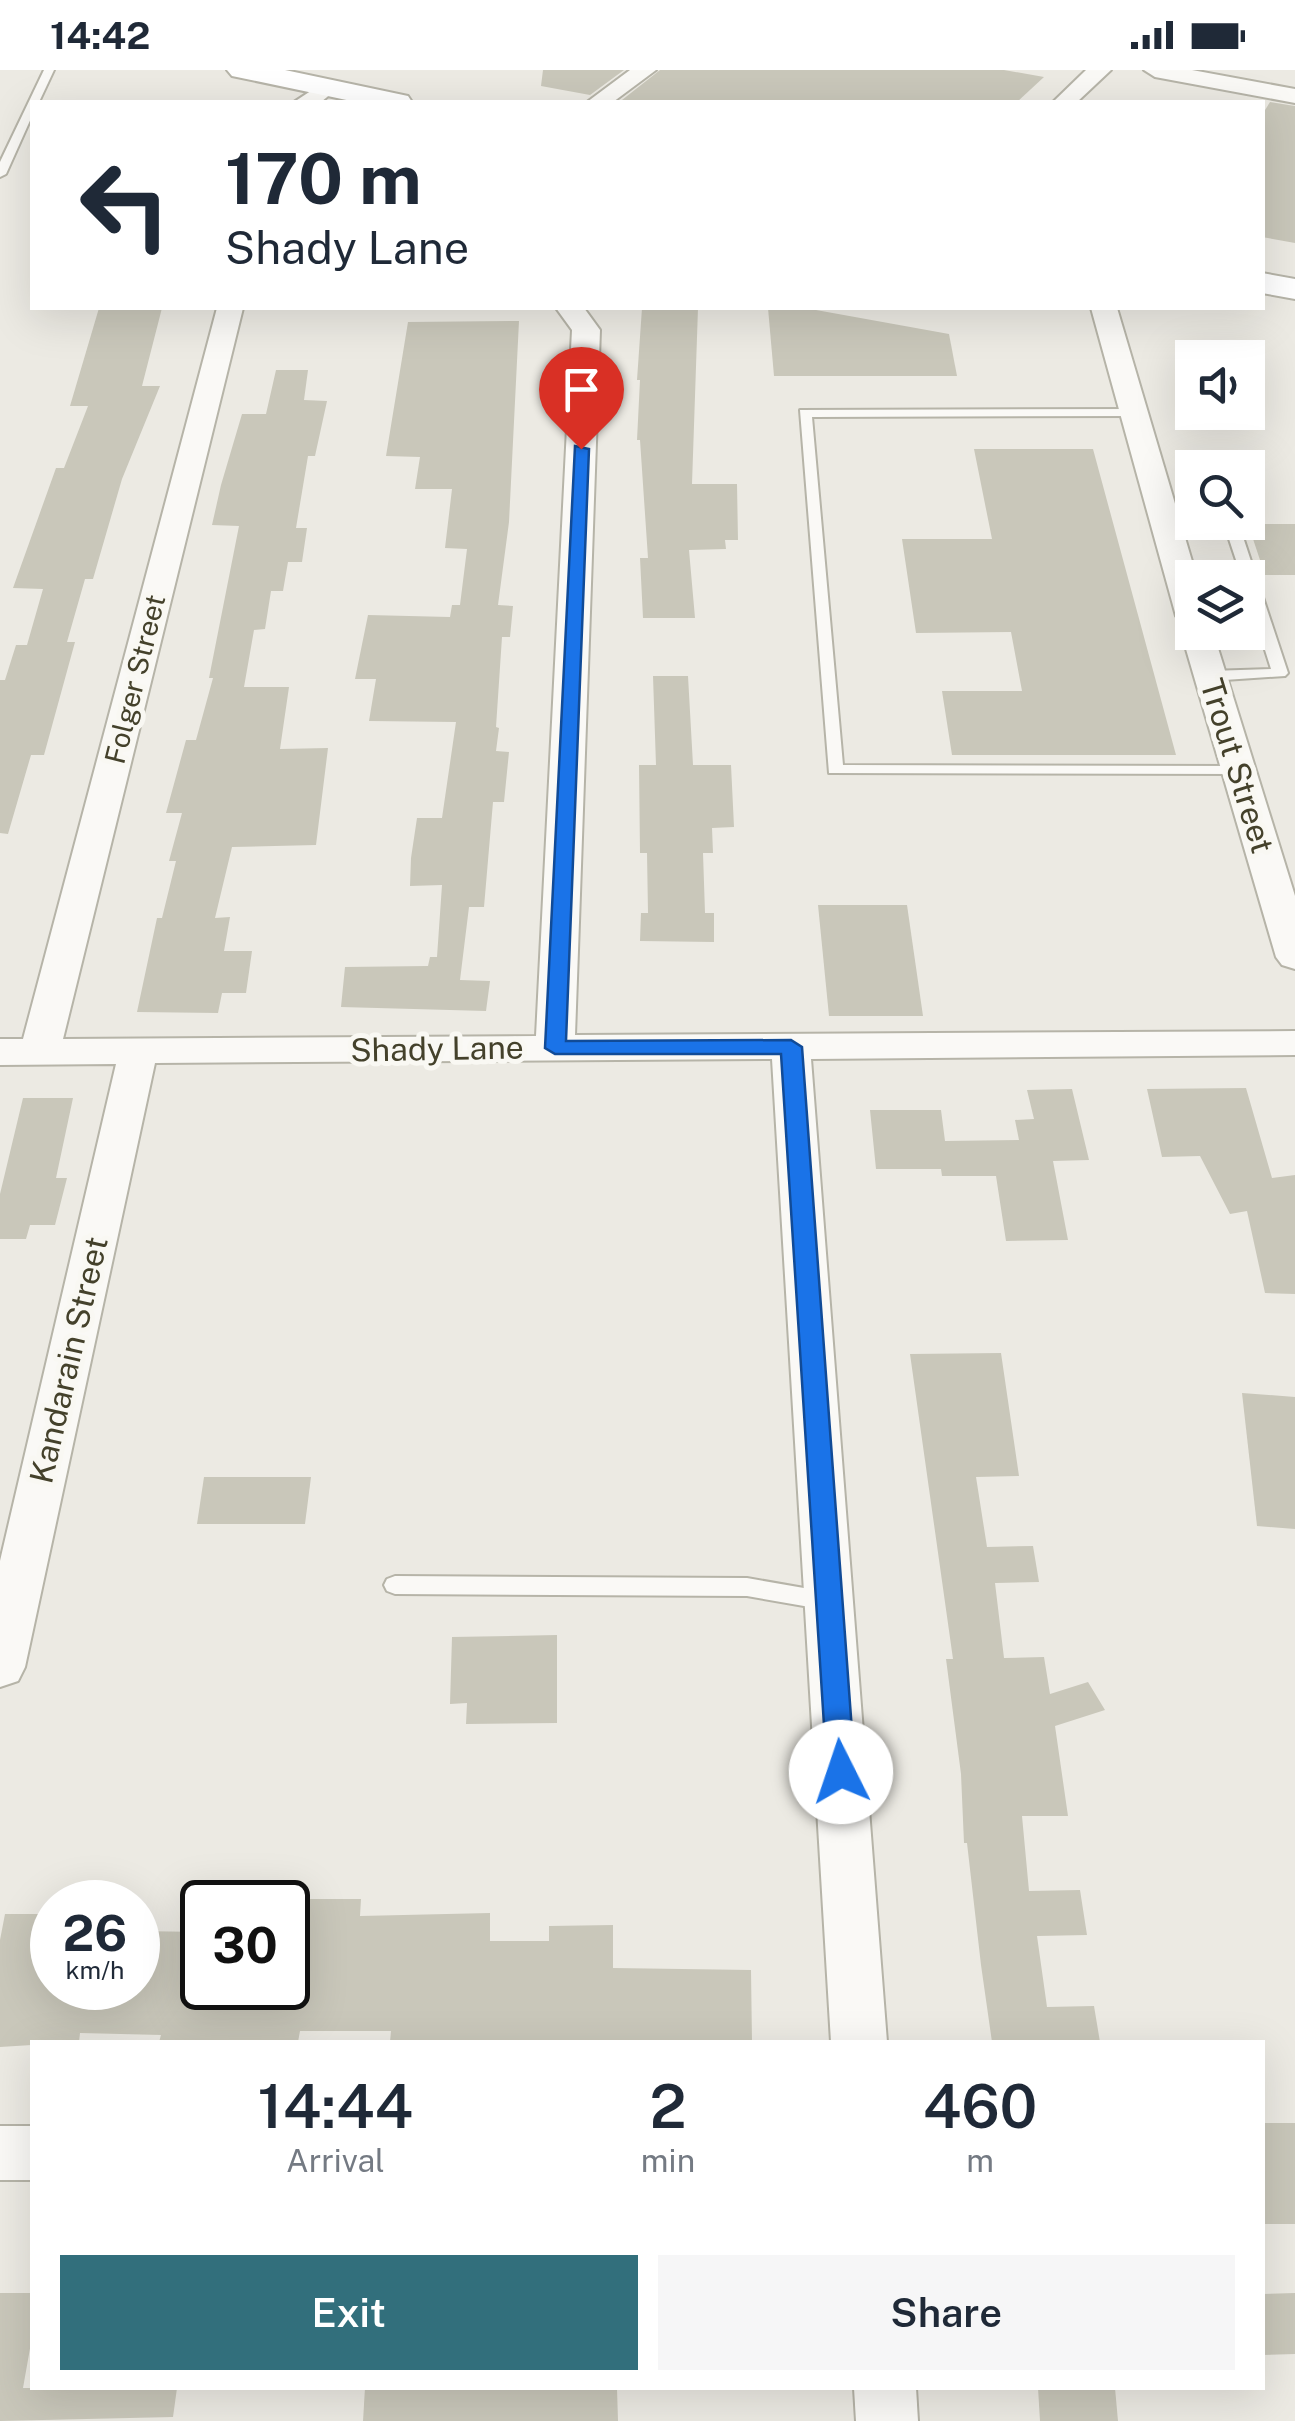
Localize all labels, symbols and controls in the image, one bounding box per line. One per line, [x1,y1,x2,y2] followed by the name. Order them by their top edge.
[50,13,150,58] text: 14:42
[225,137,422,220] text: 170 m
[60,140,190,270] icon: left
[225,221,469,274] text: Shady Lane
[1175,340,1265,650] map controls
[1175,340,1265,430] button: sound
[539,347,624,450] pin
[554,362,609,417] icon: arrive
[1175,450,1265,540] button: search
[1175,560,1265,650] button: layers
[98,591,171,767] street label: Folger Street
[1193,674,1282,858] street label: Trout Street
[350,1028,524,1069] street label: Shady Lane
[22,1233,115,1487] street label: Kandarain Street
[789,1720,893,1824] position arrow
[180,1880,310,2010] speed limit sign: 30
[63,1903,127,1962] text: 26
[66,1955,124,1985] text: km/h
[258,2071,413,2142] text: 14:44
[649,2071,687,2142] text: 2
[923,2071,1037,2142] text: 460
[286,2142,385,2179] text: Arrival
[641,2142,695,2179] text: min
[966,2142,994,2179] text: m
[60,2255,638,2370] button: Exit
[658,2255,1235,2370] button: Share

